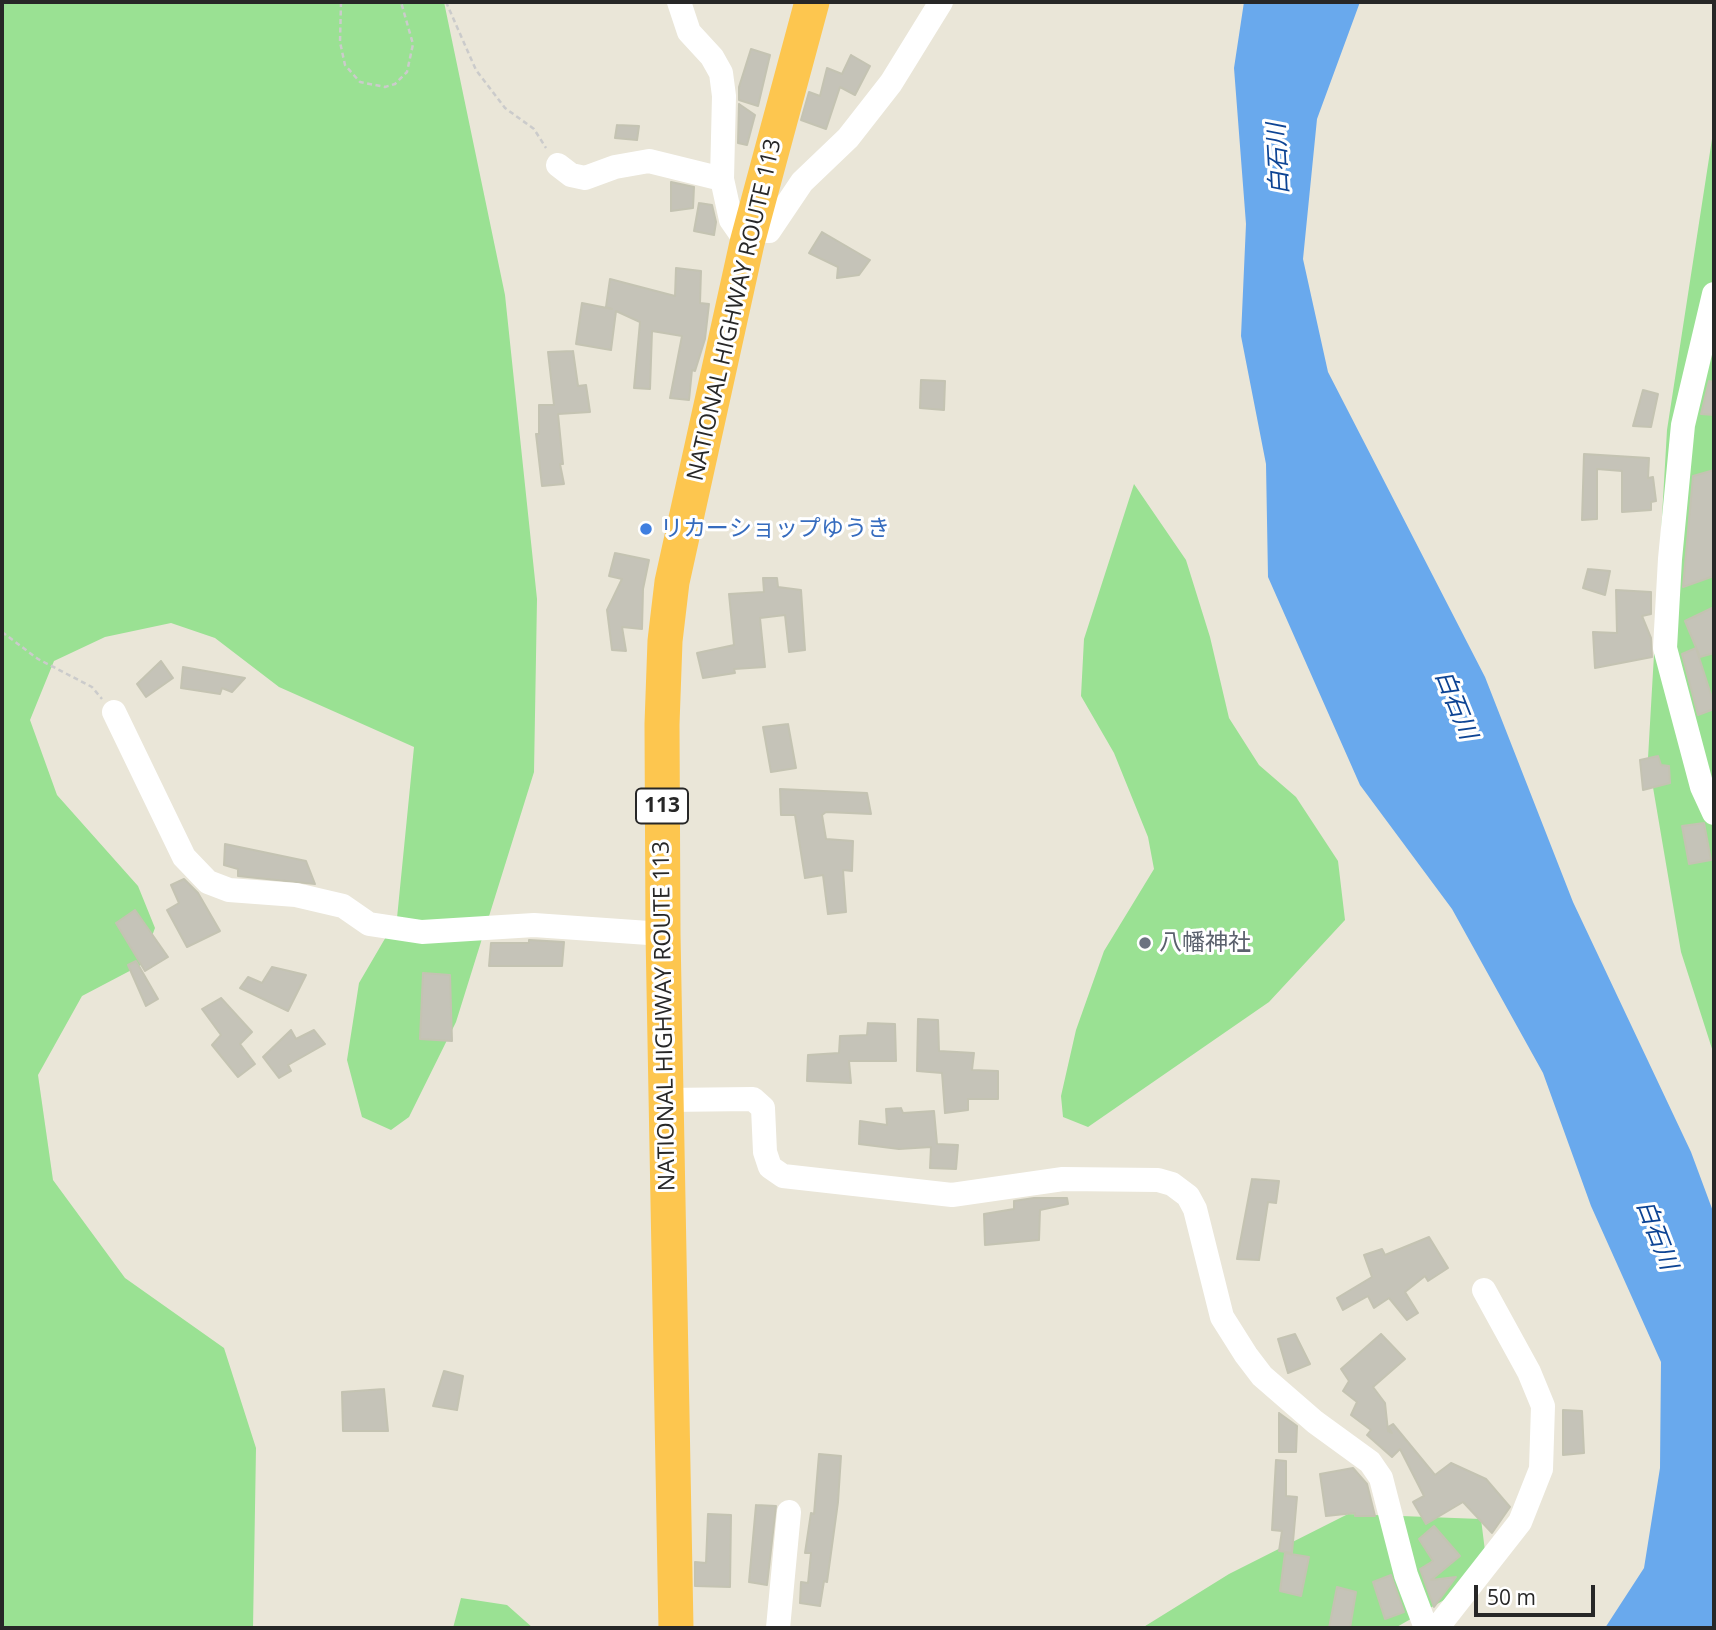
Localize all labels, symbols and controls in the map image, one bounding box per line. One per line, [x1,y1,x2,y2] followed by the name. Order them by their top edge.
[1263,122,1295,196] water label: 白石川
[682,136,788,484] street label: NATIONAL HIGHWAY ROUTE 113
[660,515,890,543] place label: リカーショップゆうき
[638,521,654,537] marker: リカーショップゆうき
[1428,666,1482,744] water label: 白石川
[636,788,688,824] road number: 113
[648,841,682,1191] street label: NATIONAL HIGHWAY ROUTE 113
[1159,929,1251,957] place label: 八幡神社
[1137,935,1153,951] marker: 八幡神社
[1630,1196,1682,1274] water label: 白石川
[1478,1570,1599,1614] scale bar
[1487,1583,1536,1611] text: 50 m

